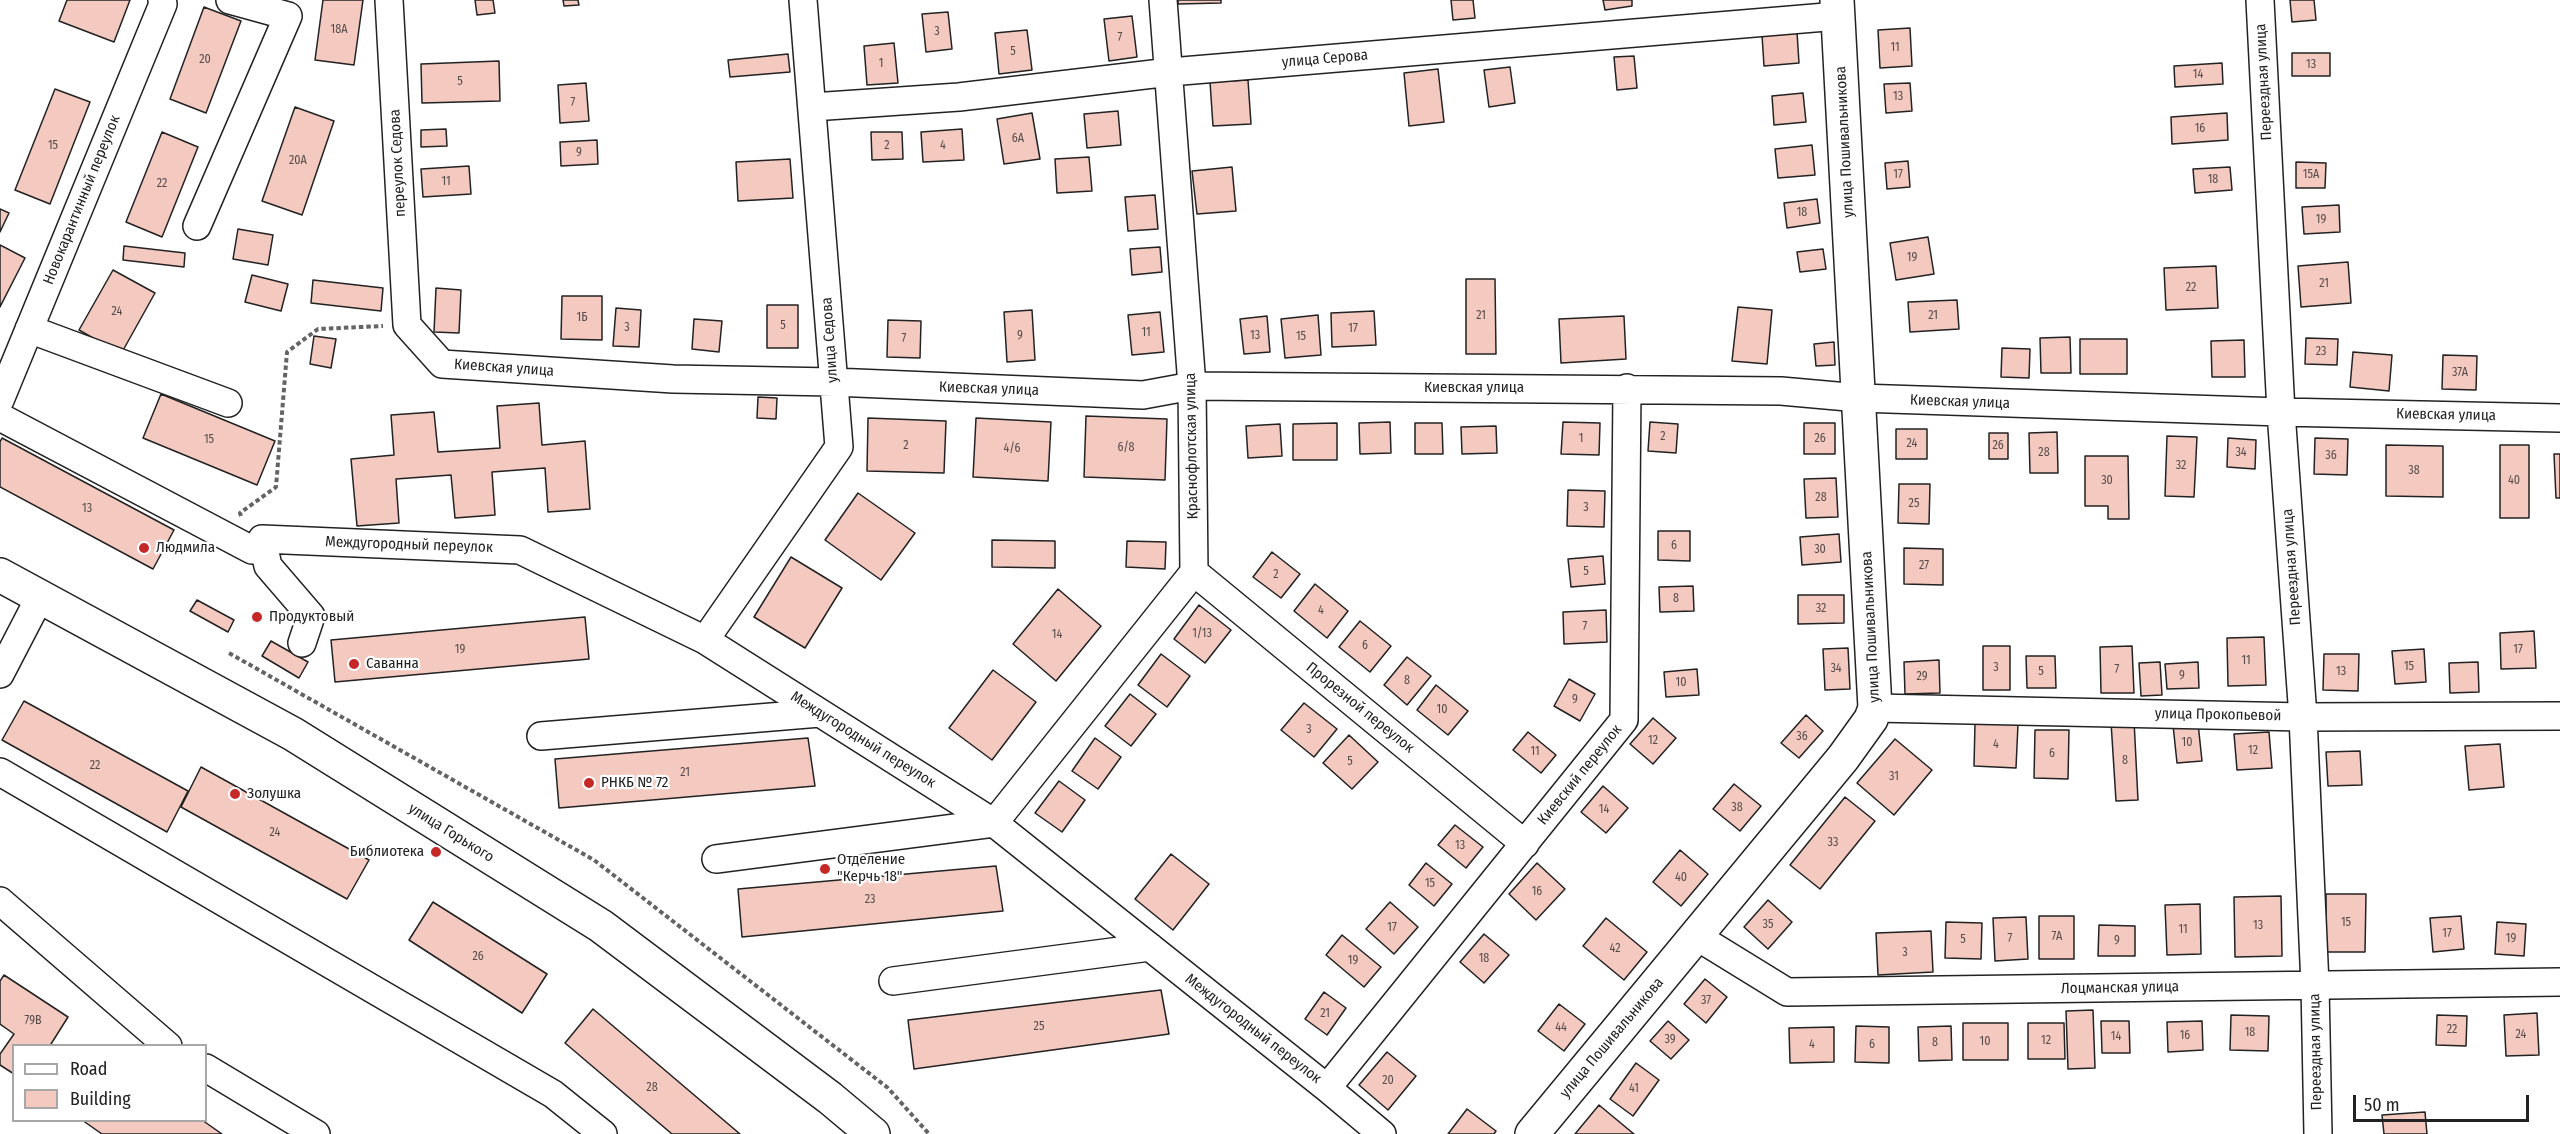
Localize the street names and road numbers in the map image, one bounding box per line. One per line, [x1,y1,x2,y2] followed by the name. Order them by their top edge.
[2252,23,2276,141] street label: Переездная улица
[1281,46,1369,72] street label: улица Серова
[1832,66,1858,218] street label: улица Пошивальникова
[386,109,410,217] street label: переулок Седова
[40,113,124,287] street label: Новокарантинный переулок
[818,297,842,383] street label: улица Седова
[453,356,555,380] street label: Киевская улица
[1182,373,1202,519] street label: Краснофлотская улица
[939,378,1039,400] street label: Киевская улица
[1424,379,1524,397] street label: Киевская улица
[1910,391,2010,413] street label: Киевская улица
[2396,405,2496,425] street label: Киевская улица
[2279,508,2305,626] street label: Переездная улица
[325,533,493,557] street label: Междугородный переулок
[1858,551,1884,703] street label: улица Пошивальникова
[1302,659,1418,757] street label: Прорезной переулок
[787,688,939,792] street label: Междугородный переулок
[2155,705,2281,725] street label: улица Прокопьевой
[1534,721,1626,829] street label: Киевский переулок
[405,800,497,866] street label: улица Горького
[1181,970,1325,1088] street label: Междугородный переулок
[1556,974,1668,1102] street label: улица Пошивальникова
[2061,978,2179,998] street label: Лоцманская улица
[2306,993,2326,1111] street label: Переездная улица

